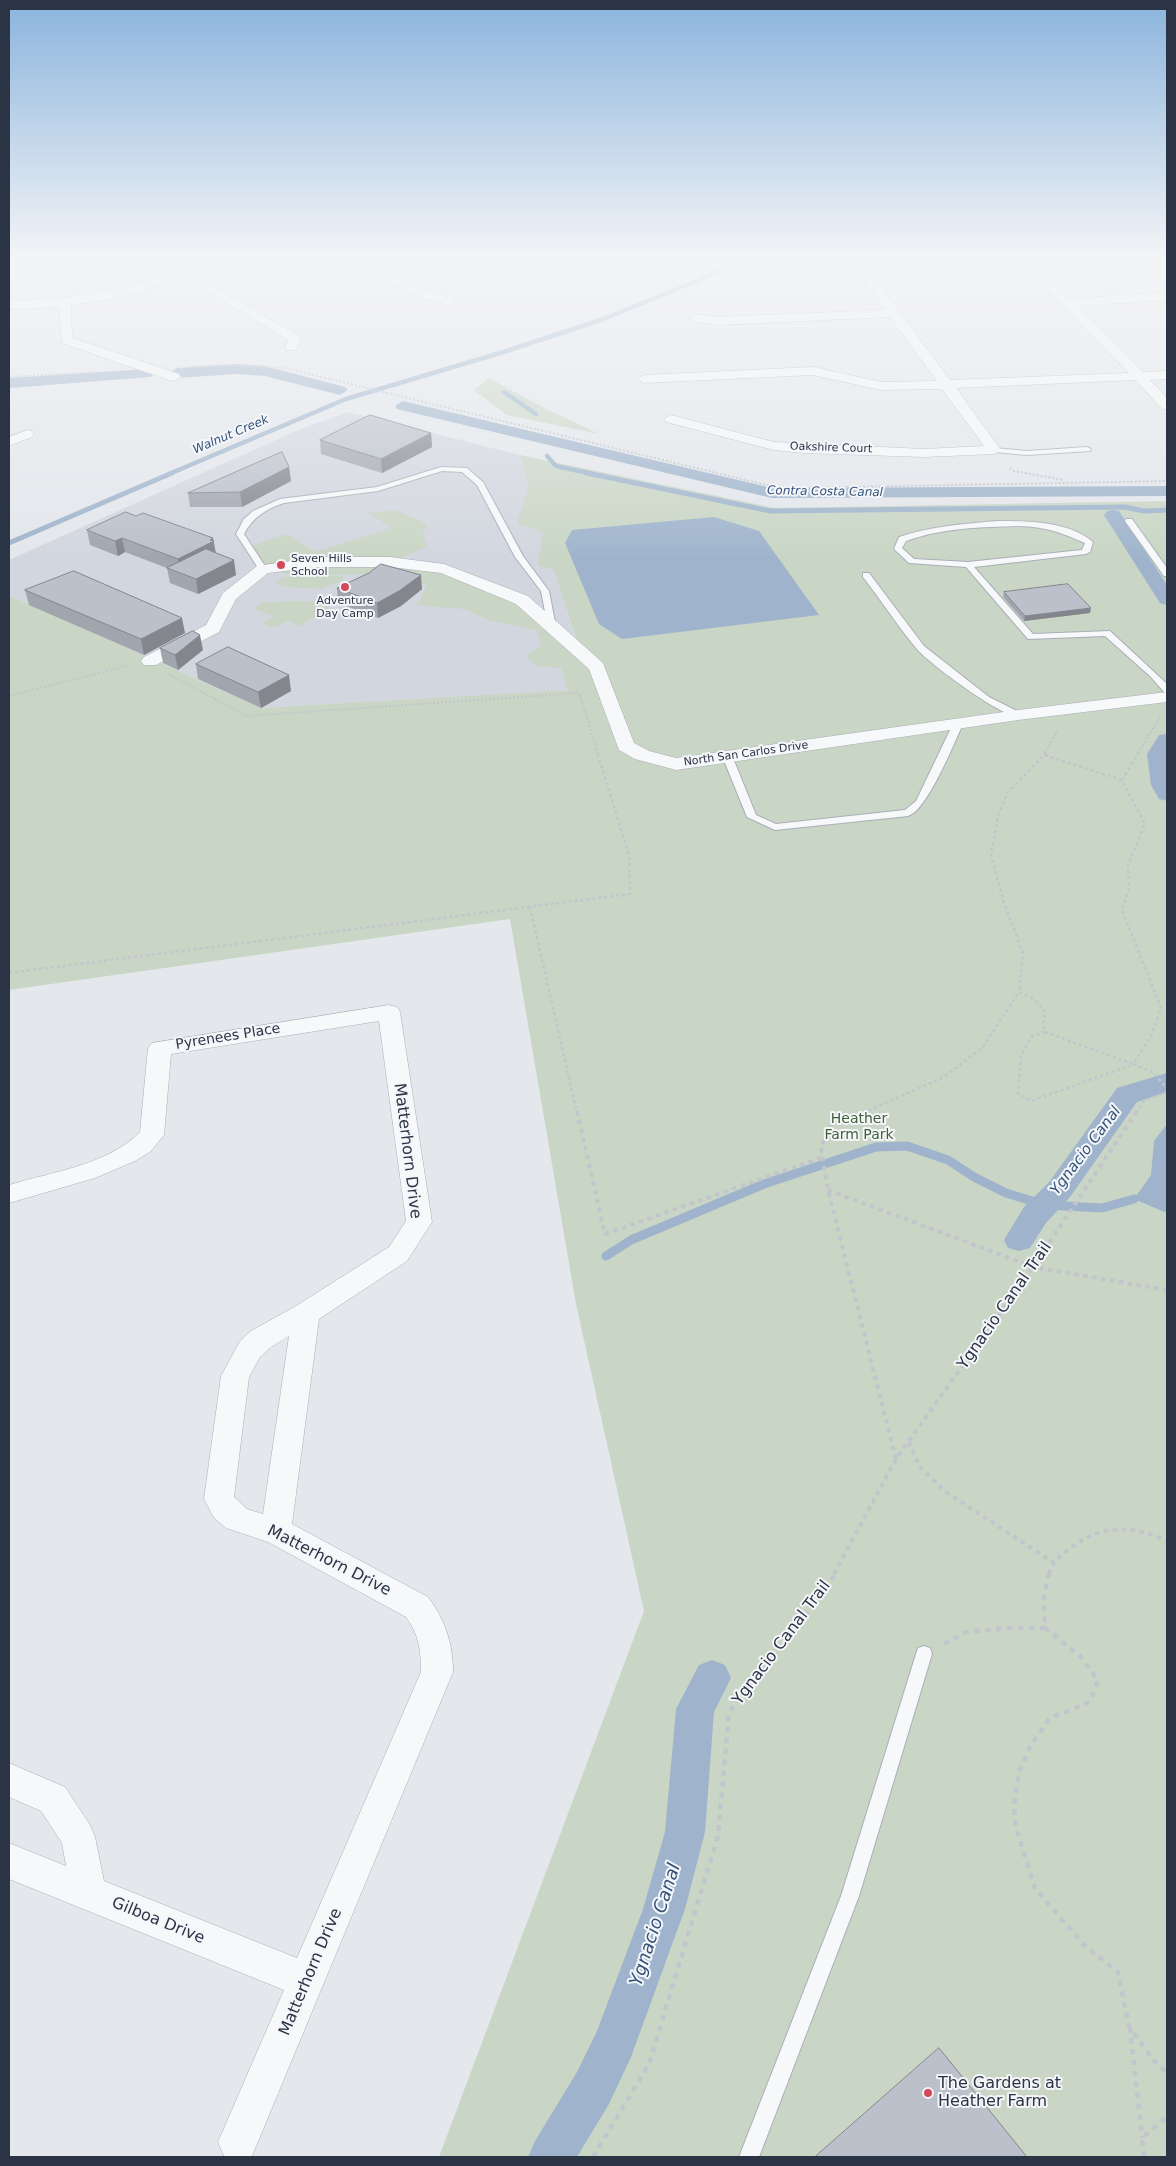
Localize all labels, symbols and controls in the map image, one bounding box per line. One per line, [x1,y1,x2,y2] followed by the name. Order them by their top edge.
[191,413,271,457] water label: Walnut Creek
[790,440,872,456] street label: Oakshire Court
[767,484,883,500] water label: Contra Costa Canal
[291,552,352,578] place label: Seven Hills School
[275,559,287,571] marker: Seven Hills School
[339,581,351,593] marker: Adventure Day Camp
[316,594,374,620] place label: Adventure Day Camp
[683,739,809,769] street label: North San Carlos Drive
[174,1020,282,1054] street label: Pyrenees Place
[389,1082,425,1220] street label: Matterhorn Drive
[1047,1103,1125,1199] water label: Ygnacio Canal
[824,1111,894,1144] park label: Heather Farm Park
[954,1239,1056,1373] street label: Ygnacio Canal Trail
[264,1521,394,1601] street label: Matterhorn Drive
[729,1577,835,1709] street label: Ygnacio Canal Trail
[626,1861,686,1989] water label: Ygnacio Canal
[109,1894,207,1948] street label: Gilboa Drive
[276,1905,346,2039] street label: Matterhorn Drive
[938,2074,1061,2112] place label: The Gardens at Heather Farm
[922,2087,934,2099] marker: The Gardens at Heather Farm

